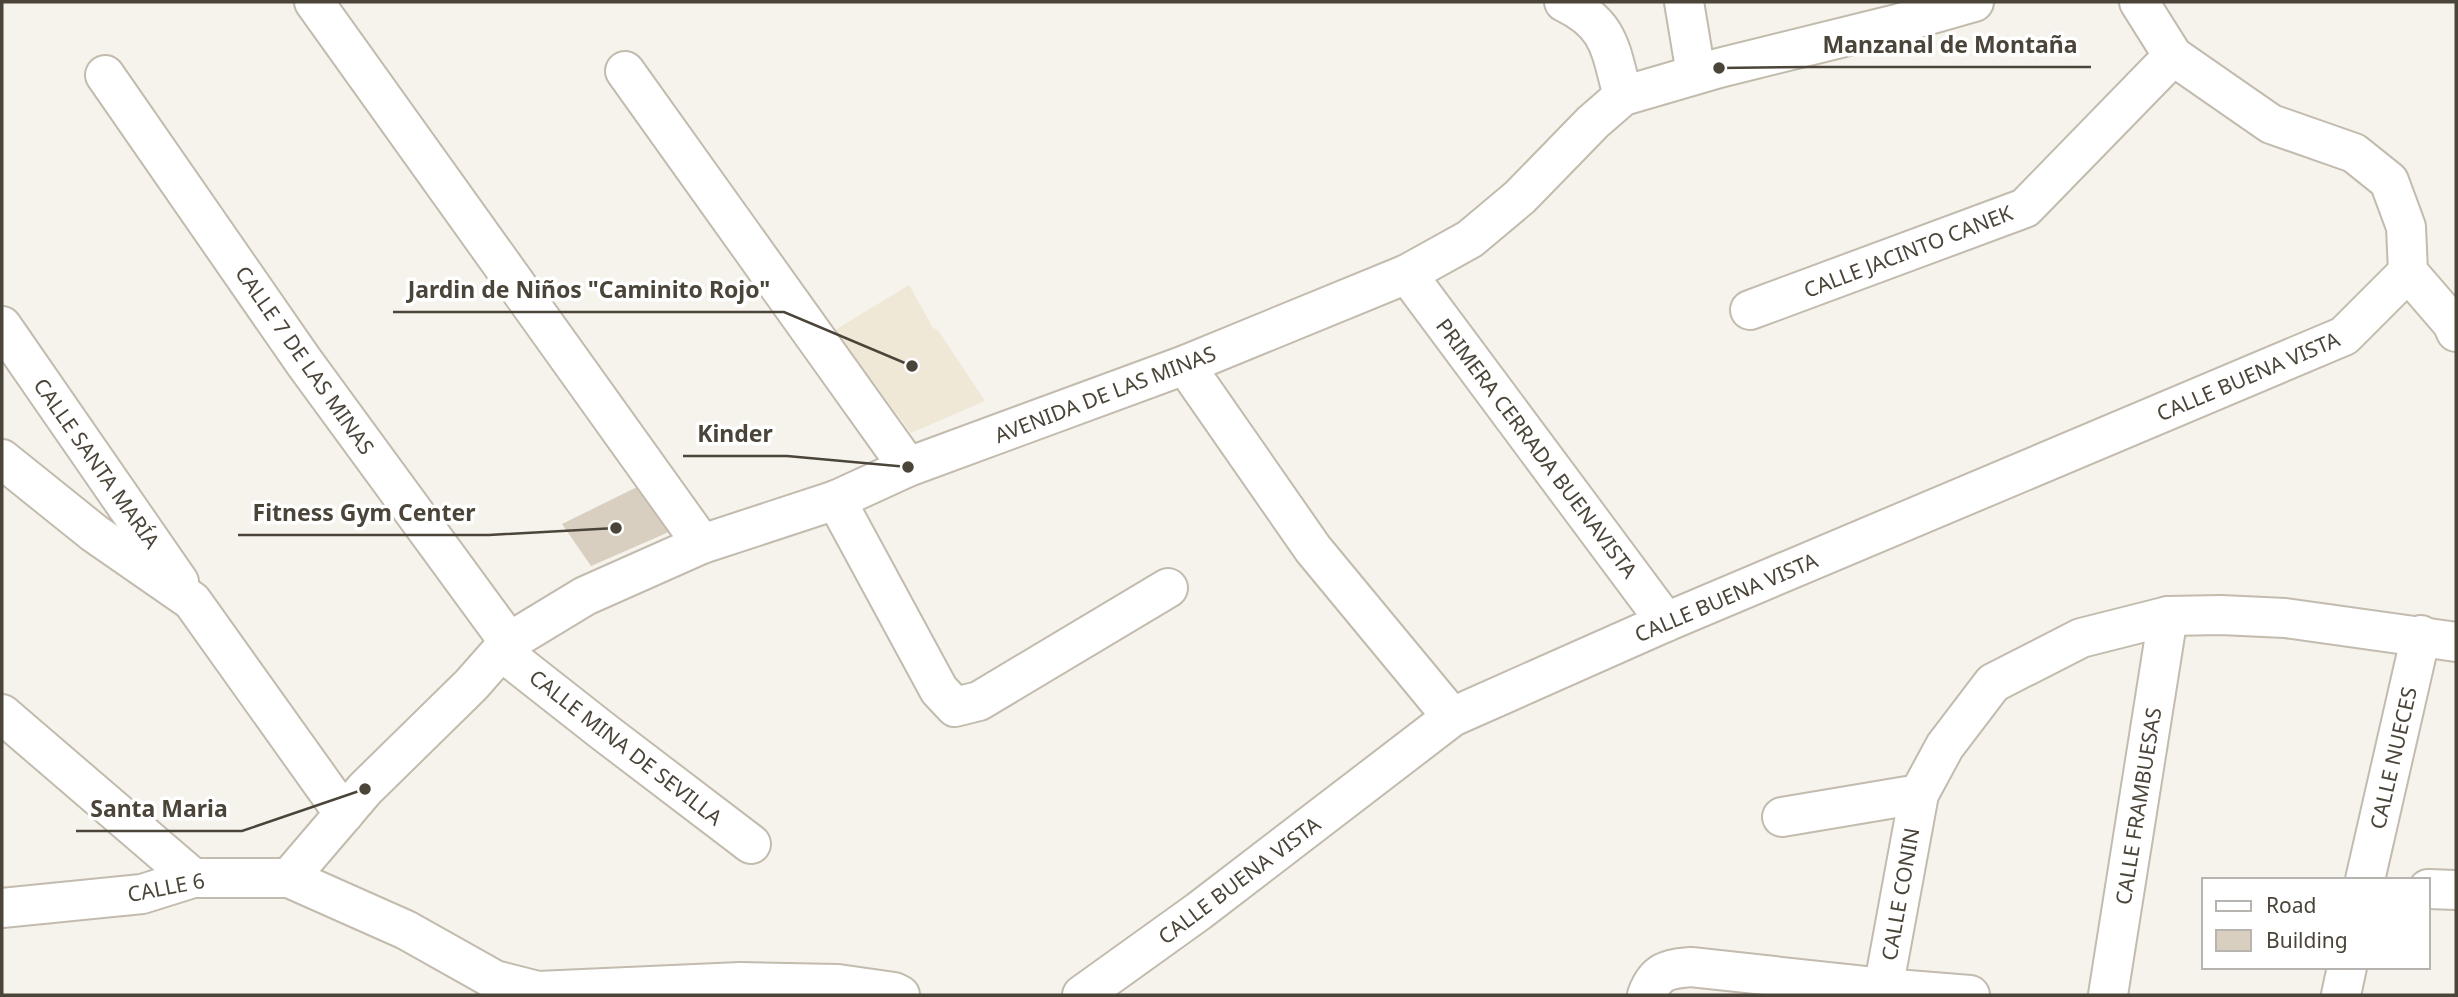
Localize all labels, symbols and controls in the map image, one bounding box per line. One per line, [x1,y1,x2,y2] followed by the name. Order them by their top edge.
[1808,23,2091,67] callout: Manzanal de Montaña
[1823,28,2077,60] text: Manzanal de Montaña
[1800,198,2016,304] street label: CALLE JACINTO CANEK
[229,260,381,460] street label: CALLE 7 DE LAS MINAS
[393,268,784,312] callout: Jardin de Niños "Caminito Rojo"
[406,273,770,305] text: Jardin de Niños "Caminito Rojo"
[1430,313,1644,584] street label: PRIMERA CERRADA BUENAVISTA
[2152,325,2344,427] street label: CALLE BUENA VISTA
[990,339,1220,449] street label: AVENIDA DE LAS MINAS
[28,372,167,554] street label: CALLE SANTA MARÍA
[683,412,787,456] callout: Kinder
[697,417,773,449] text: Kinder
[238,491,489,535] callout: Fitness Gym Center
[253,496,475,528] text: Fitness Gym Center
[1630,546,1822,648] street label: CALLE BUENA VISTA
[524,663,729,832] street label: CALLE MINA DE SEVILLA
[2363,684,2423,832] street label: CALLE NUECES
[2109,705,2167,907] street label: CALLE FRAMBUESAS
[76,787,242,831] callout: Santa Maria
[90,792,228,824] text: Santa Maria
[1152,809,1326,950] street label: CALLE BUENA VISTA
[1875,826,1925,962] street label: CALLE CONIN
[125,866,207,908] street label: CALLE 6
[2202,878,2430,969] legend
[2266,891,2316,919] text: Road
[2266,926,2348,954] text: Building

